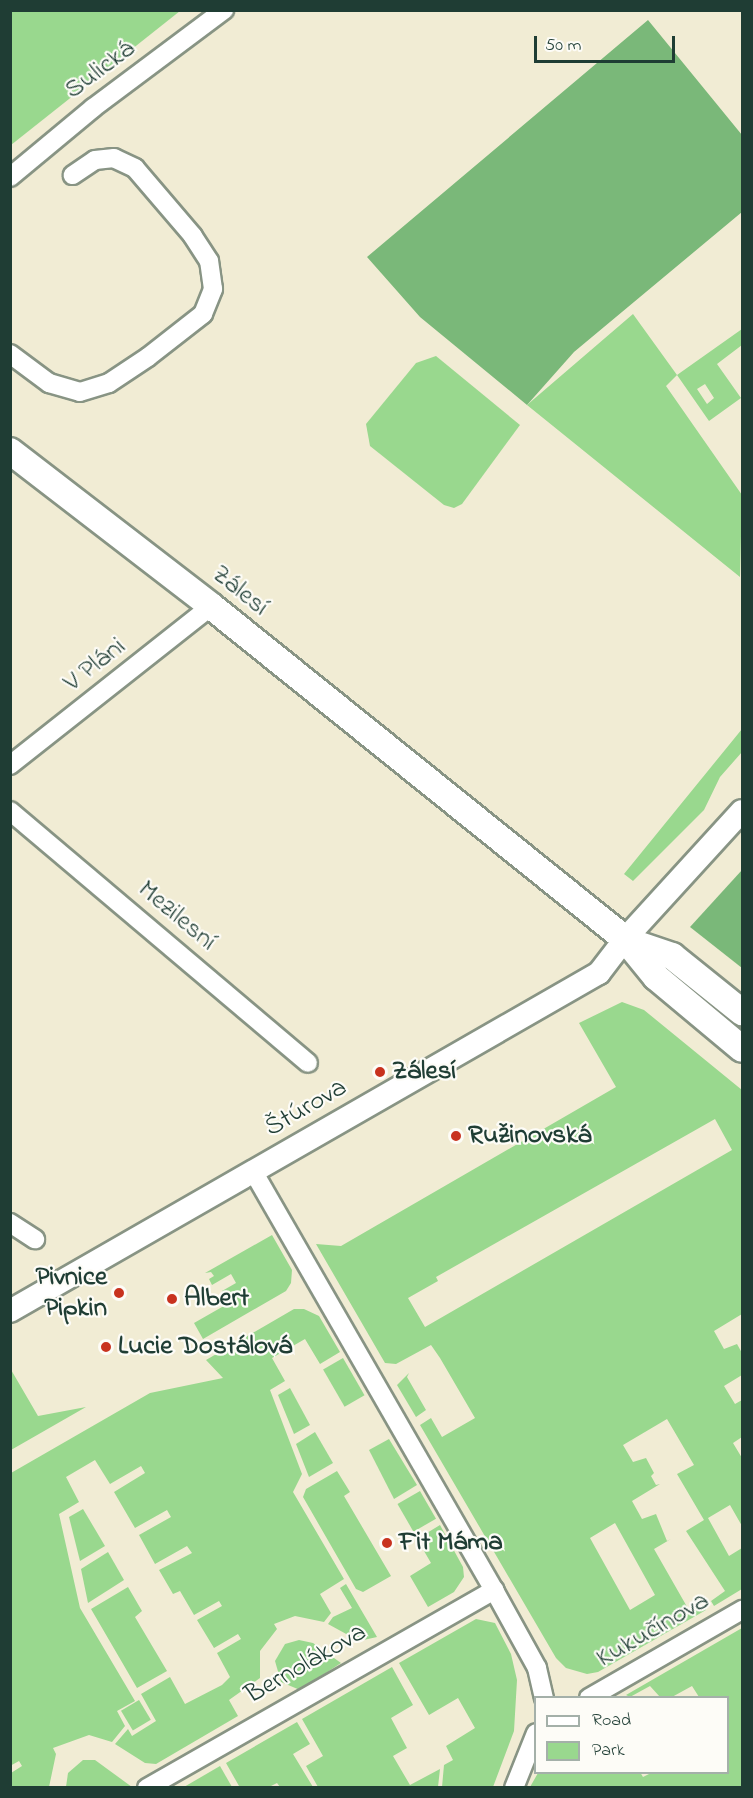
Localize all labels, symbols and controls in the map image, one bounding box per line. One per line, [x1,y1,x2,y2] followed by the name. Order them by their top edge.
[537,24,678,62] scale bar
[58,33,142,107] street label: Sulická
[545,33,582,59] text: 50 m
[205,558,275,624] street label: Zálesí
[58,631,132,699] street label: V Pláni
[131,874,223,958] street label: Mezilesní
[392,1056,456,1088] place label: Zálesí
[373,1065,387,1079] marker: Zálesí
[259,1072,353,1144] street label: Štúrova
[468,1120,591,1152] place label: Ružinovská
[449,1129,463,1143] marker: Ružinovská
[35,1261,107,1324] place label: Pivnice Pipkin
[184,1283,249,1315] place label: Albert
[112,1286,126,1300] marker: Pivnice Pipkin
[165,1292,179,1306] marker: Albert
[118,1331,292,1363] place label: Lucie Dostálová
[99,1340,113,1354] marker: Lucie Dostálová
[399,1527,503,1559] place label: Fit Máma
[380,1536,394,1550] marker: Fit Máma
[591,1585,715,1675] street label: Kukučínova
[240,1616,372,1712] street label: Bernolákova
[534,1696,729,1774] legend
[592,1708,631,1734] text: Road
[592,1738,625,1764] text: Park

